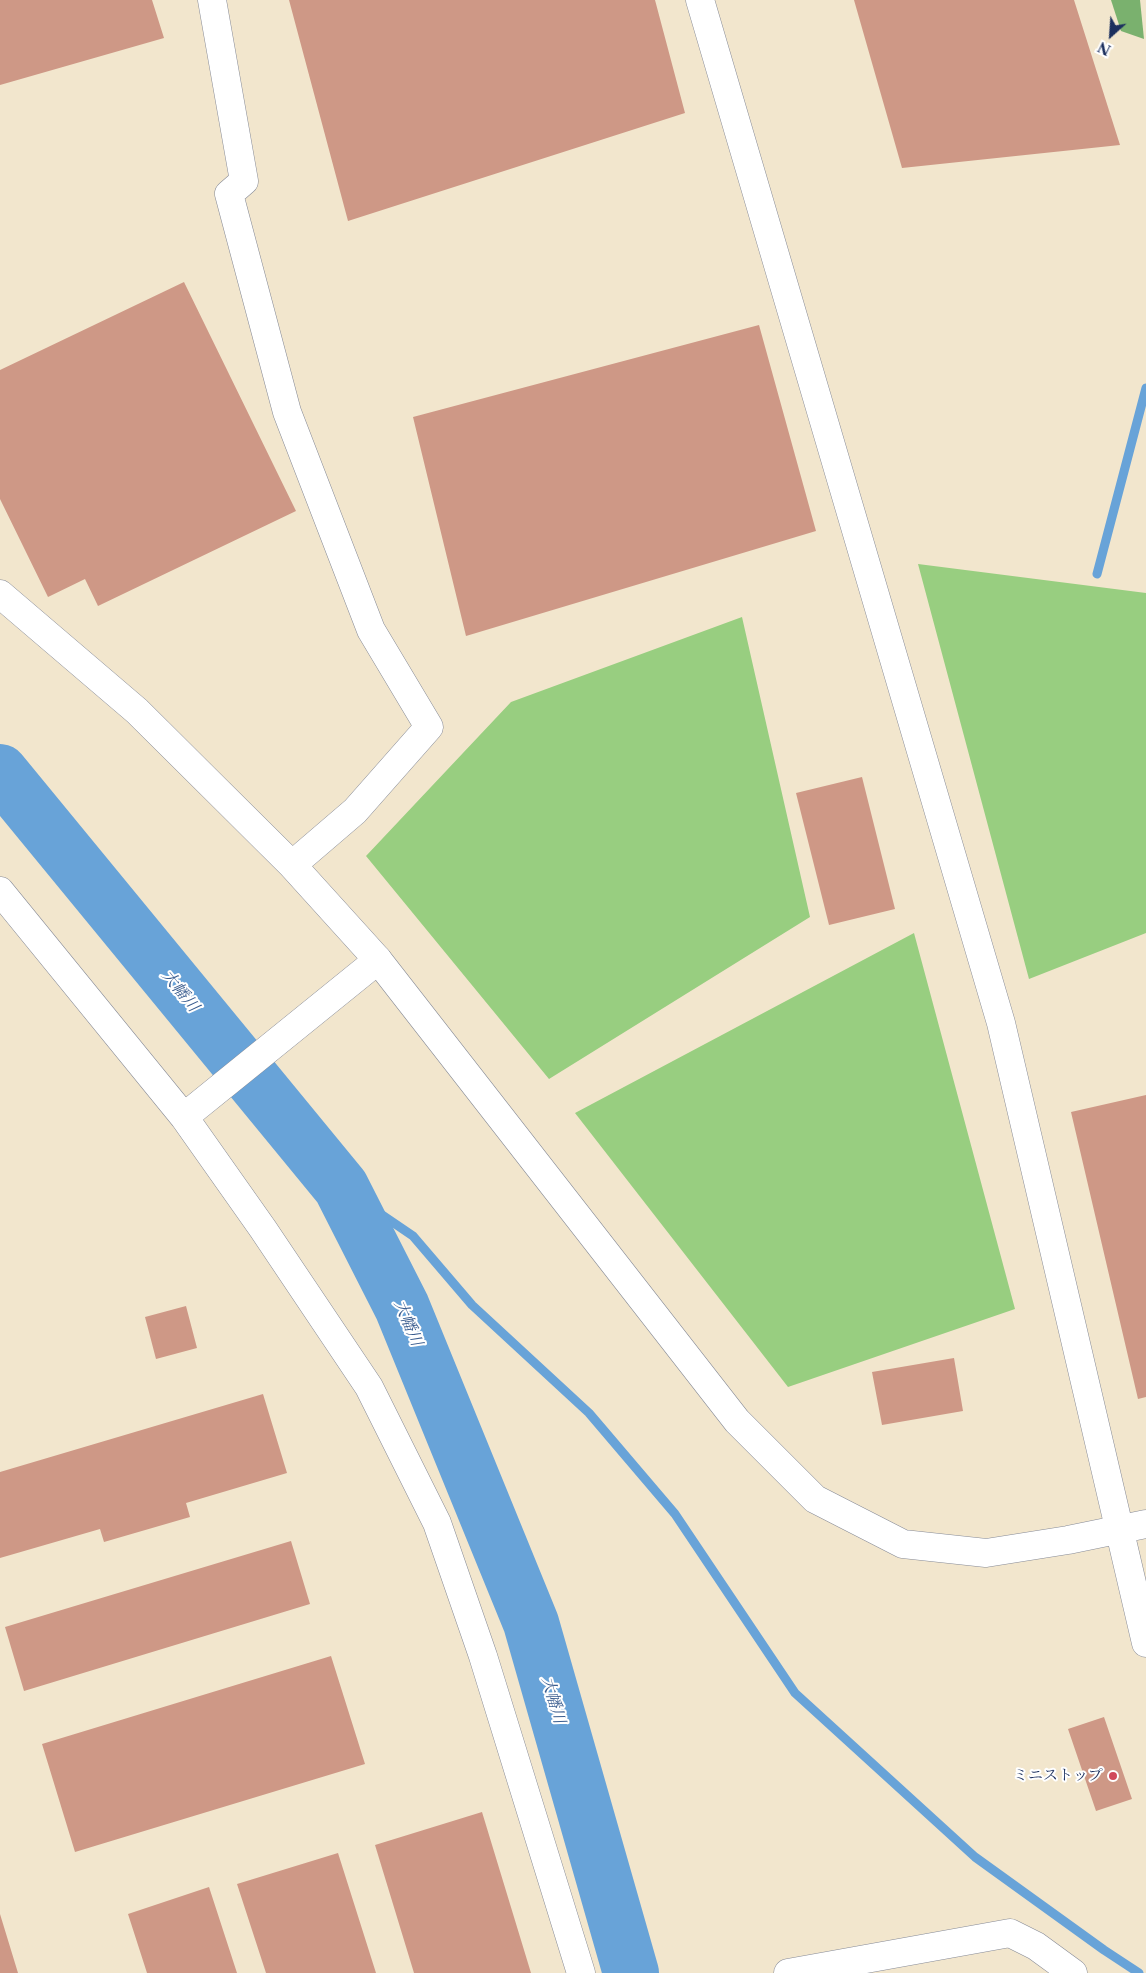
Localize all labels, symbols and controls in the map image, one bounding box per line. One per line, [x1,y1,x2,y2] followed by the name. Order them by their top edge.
[1086,10,1136,60] north arrow
[1095,38,1114,59] text: N
[157,966,203,1016] water label: 大幡川
[390,1297,426,1349] water label: 大幡川
[537,1674,569,1726] water label: 大幡川
[1013,1767,1103,1785] place label: ミニストップ
[1107,1770,1119,1782] marker: ミニストップ

